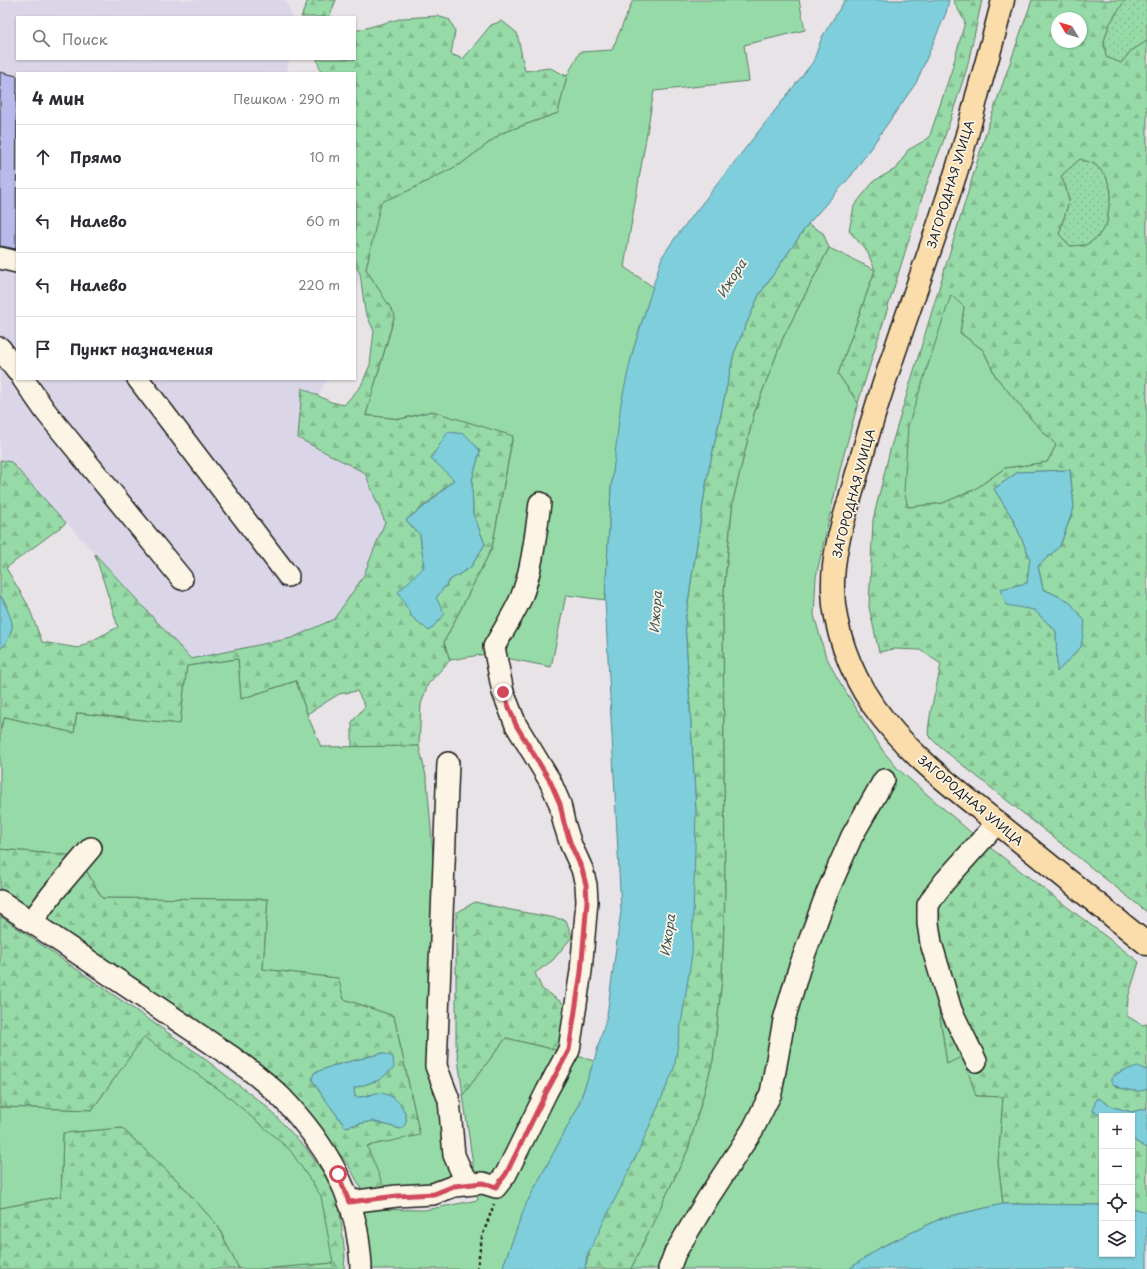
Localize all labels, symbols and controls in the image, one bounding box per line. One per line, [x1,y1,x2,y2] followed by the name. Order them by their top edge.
[1051,12,1087,48] north arrow
[16,16,356,60] search box
[30,27,52,49] icon: search
[62,27,108,50] text: Поиск
[32,85,85,111] text: 4 мин
[233,89,340,108] text: Пешком · 290 m
[922,118,978,250] street label: ЗАГОРОДНАЯ УЛИЦА
[70,145,121,168] text: Прямо
[32,146,54,168] icon: ahead
[310,147,340,166] text: 10 m
[70,209,127,232] text: Налево
[32,210,54,232] icon: left
[306,211,340,230] text: 60 m
[712,254,751,301] water label: Ижора
[70,273,127,296] text: Налево
[32,274,54,296] icon: left
[298,275,340,294] text: 220 m
[70,337,213,360] text: Пункт назначения
[32,338,54,360] icon: arrive
[827,427,879,559] street label: ЗАГОРОДНАЯ УЛИЦА
[644,589,666,634] water label: Ижора
[494,683,512,701] route end
[914,750,1028,850] street label: ЗАГОРОДНАЯ УЛИЦА
[655,912,679,957] water label: Ижора
[1099,1113,1135,1257] map controls
[1099,1113,1135,1149] button: +
[1099,1149,1135,1185] button: −
[329,1165,347,1183] route start
[1099,1185,1135,1221] button: locate
[1099,1221,1135,1257] button: layers

